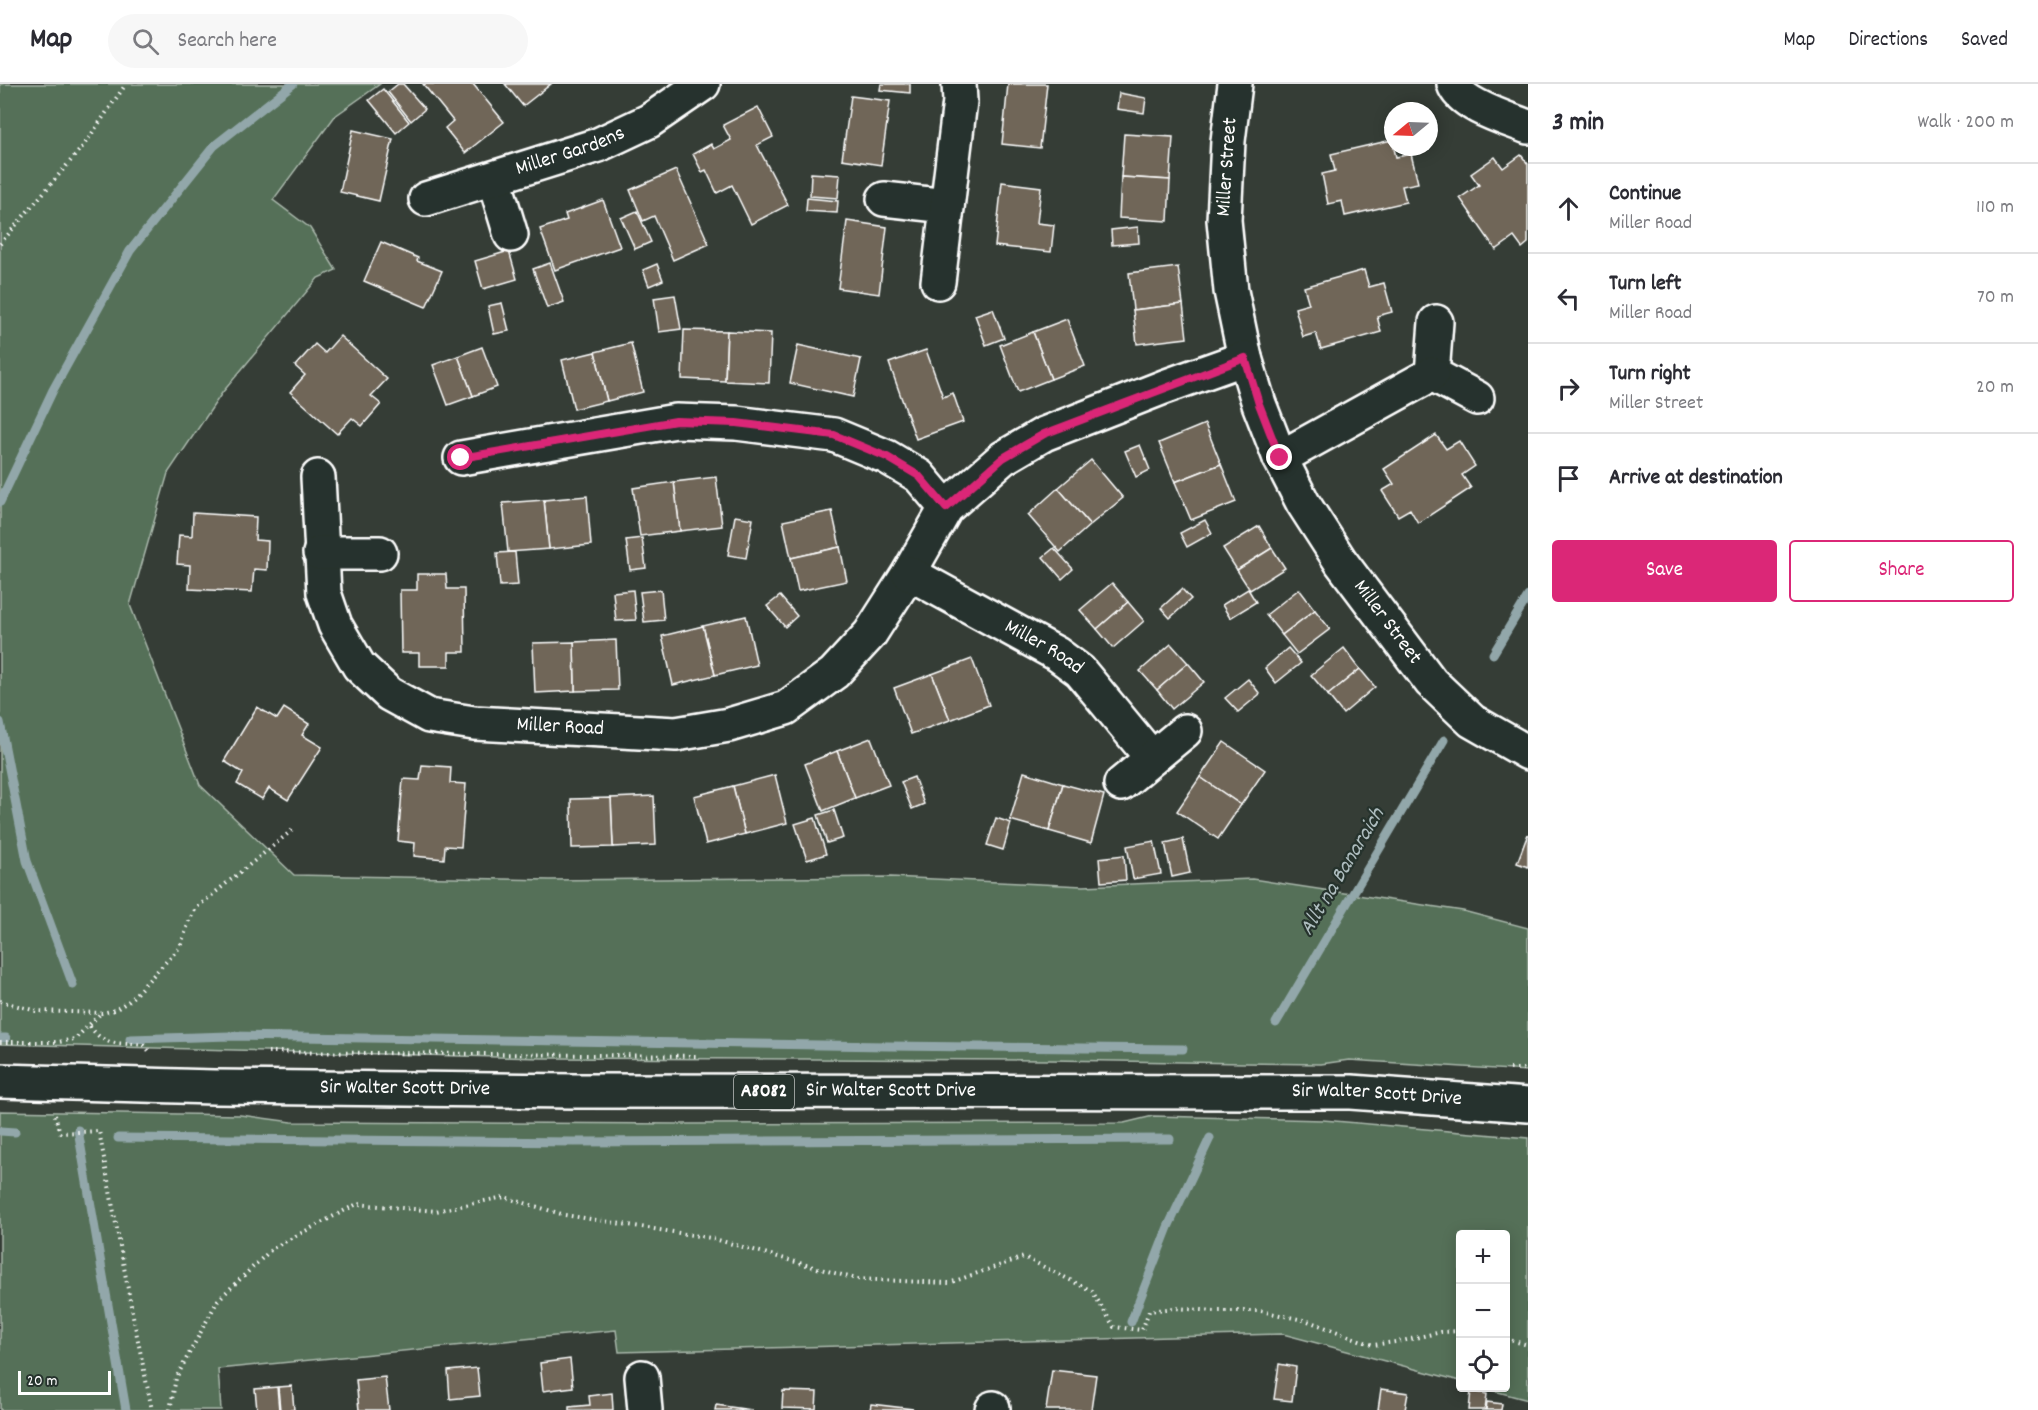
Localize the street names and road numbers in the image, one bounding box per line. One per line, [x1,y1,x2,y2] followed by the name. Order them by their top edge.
[1210,116,1246,217] street label: Miller Street
[512,119,630,185] street label: Miller Gardens
[1345,574,1428,672] street label: Miller Street
[999,613,1089,683] street label: Miller Road
[516,710,605,745] street label: Miller Road
[320,1073,490,1105] street label: Sir Walter Scott Drive
[734,1075,794,1109] road number: A8082
[806,1076,976,1107] street label: Sir Walter Scott Drive
[1292,1077,1463,1115] street label: Sir Walter Scott Drive

